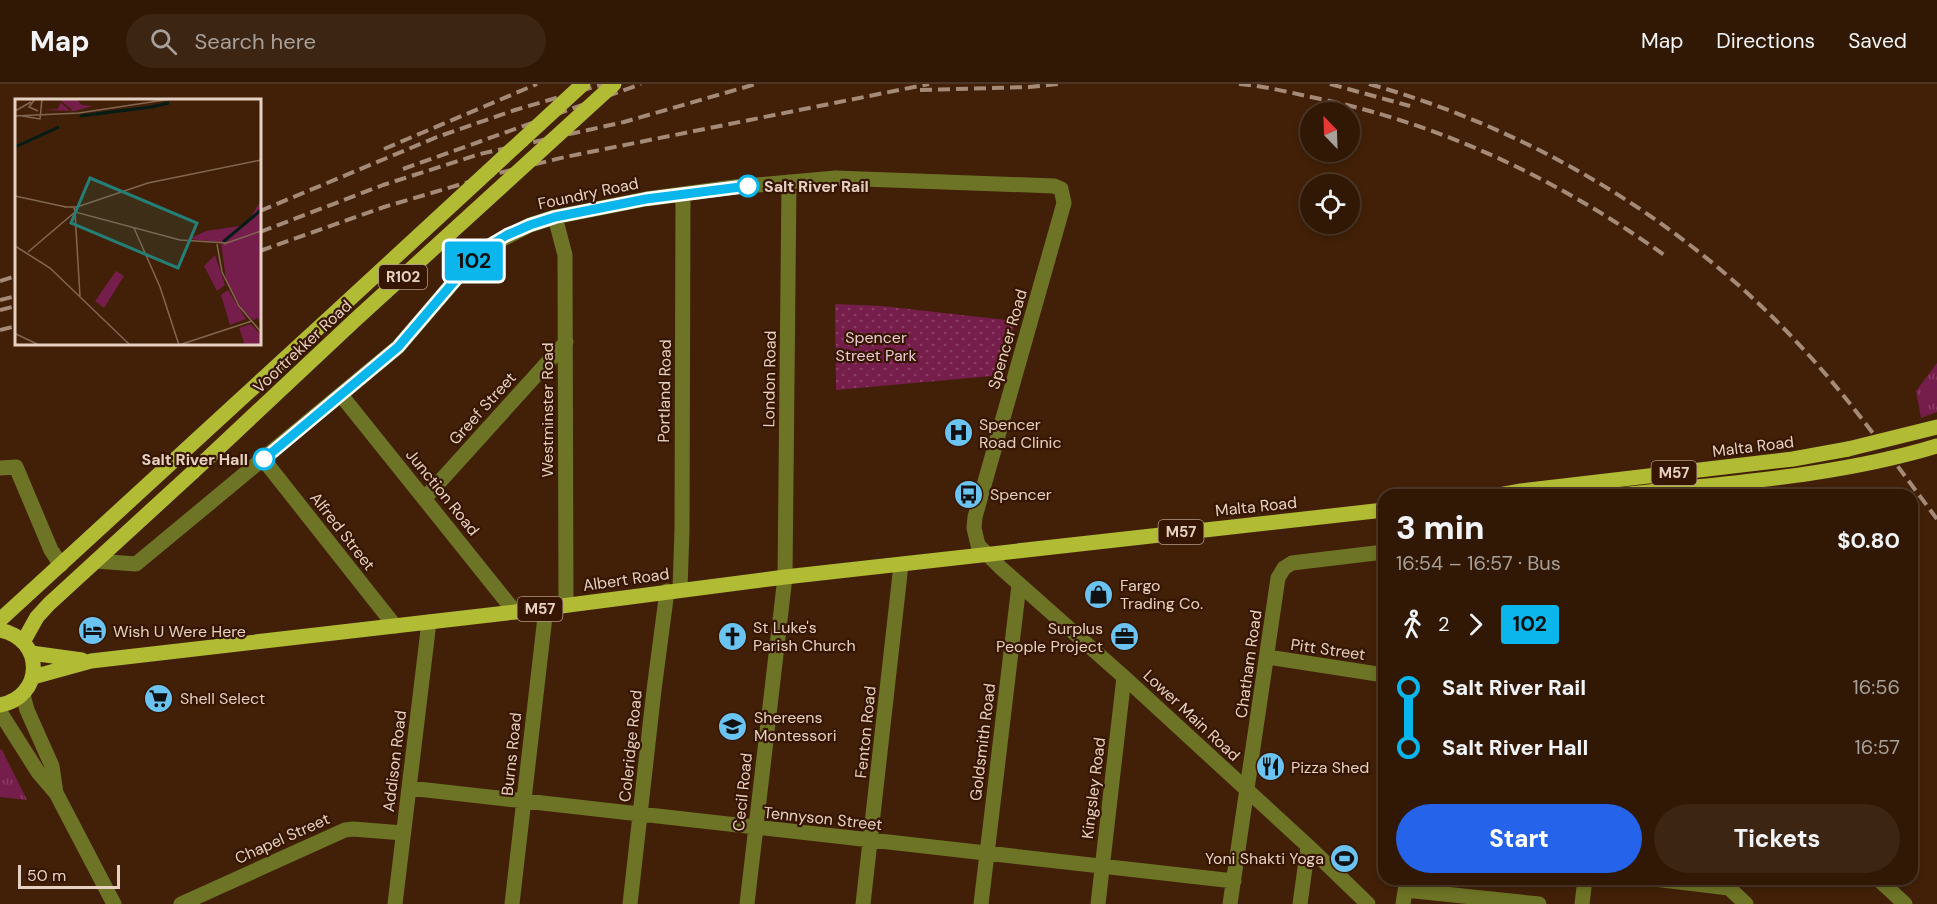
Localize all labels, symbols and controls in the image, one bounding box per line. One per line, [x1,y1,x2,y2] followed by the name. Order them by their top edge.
[126,14,546,68] search box
[30,23,90,60] text: Map
[147,25,180,58] icon: search
[195,27,316,56] text: Search here
[1641,27,1683,55] text: Map
[1716,27,1815,55] text: Directions
[1848,27,1907,55] text: Saved
[15,99,261,345] inset map
[1300,102,1360,162] north arrow
[1300,102,1360,234] map controls
[536,173,640,214] street label: Foundry Road
[1300,174,1360,234] button: locate
[737,175,759,197] marker: Salt River Rail
[764,176,869,197] place label: Salt River Rail
[440,242,508,280] line badge: 102
[457,247,491,275] text: 102
[379,265,427,289] road number: R102
[983,287,1032,392] street label: Spencer Road
[249,295,356,398] street label: Voortrekker Road
[835,327,917,366] park label: Spencer Street Park
[758,330,781,428] street label: London Road
[653,339,676,443] street label: Portland Road
[537,342,558,478] street label: Westminster Road
[444,368,521,449] street label: Greef Street
[979,414,1062,453] place label: Spencer Road Clinic
[942,417,974,449] hospital icon: Spencer Road Clinic
[1711,431,1795,462] street label: Malta Road
[401,445,484,540] street label: Junction Road
[253,448,275,470] marker: Salt River Hall
[142,449,248,470] place label: Salt River Hall
[1652,461,1696,485] road number: M57
[953,478,985,510] bus stop icon: Spencer
[990,484,1052,505] place label: Spencer
[305,488,380,575] street label: Alfred Street
[1214,492,1298,521] street label: Malta Road
[1396,506,1484,549] text: 3 min
[1158,520,1204,544] road number: M57
[1837,526,1900,555] text: $0.80
[1396,550,1561,576] text: 16:54 – 16:57 · Bus
[582,563,671,596] street label: Albert Road
[1120,575,1203,614] place label: Fargo Trading Co.
[1083,578,1115,610] shop icon: Fargo Trading Co.
[518,597,562,621] road number: M57
[1396,608,1429,641] icon: walk
[1459,608,1492,641] icon: forward
[1231,609,1266,720] street label: Chatham Road
[1513,610,1547,638] text: 102
[1438,611,1450,637] text: 2
[76,615,108,647] hotel icon: Wish U Were Here
[753,617,856,656] place label: St Luke's Parish Church
[996,618,1103,657] place label: Surplus People Project
[716,620,748,652] church icon: St Luke's Parish Church
[113,621,246,642] place label: Wish U Were Here
[1108,621,1140,653] office icon: Surplus People Project
[1289,634,1367,665] street label: Pitt Street
[1139,665,1245,766] street label: Lower Main Road
[1442,673,1586,702] text: Salt River Rail
[1852,674,1900,700] text: 16:56
[143,682,175,714] supermarket icon: Shell Select
[965,682,1000,802] street label: Goldsmith Road
[850,685,881,779] street label: Fenton Road
[180,688,265,709] place label: Shell Select
[614,689,647,803] street label: Coleridge Road
[754,707,837,746] place label: Shereens Montessori
[378,709,411,813] street label: Addison Road
[717,710,749,742] school or university icon: Shereens Montessori
[497,711,526,797] street label: Burns Road
[1442,733,1588,762] text: Salt River Hall
[1855,734,1900,760] text: 16:57
[1077,736,1110,840] street label: Kingsley Road
[1254,751,1286,783] restaurant icon: Pizza Shed
[728,752,757,832] street label: Cecil Road
[1291,757,1369,778] place label: Pizza Shed
[762,802,883,835] street label: Tennyson Street
[1396,804,1642,873] button: Start
[1654,804,1900,873] button: Tickets
[231,808,333,869] street label: Chapel Street
[1329,842,1361,874] sports icon: Yoni Shakti Yoga
[1205,848,1324,869] place label: Yoni Shakti Yoga
[18,862,120,890] scale bar
[27,865,66,886] text: 50 m

